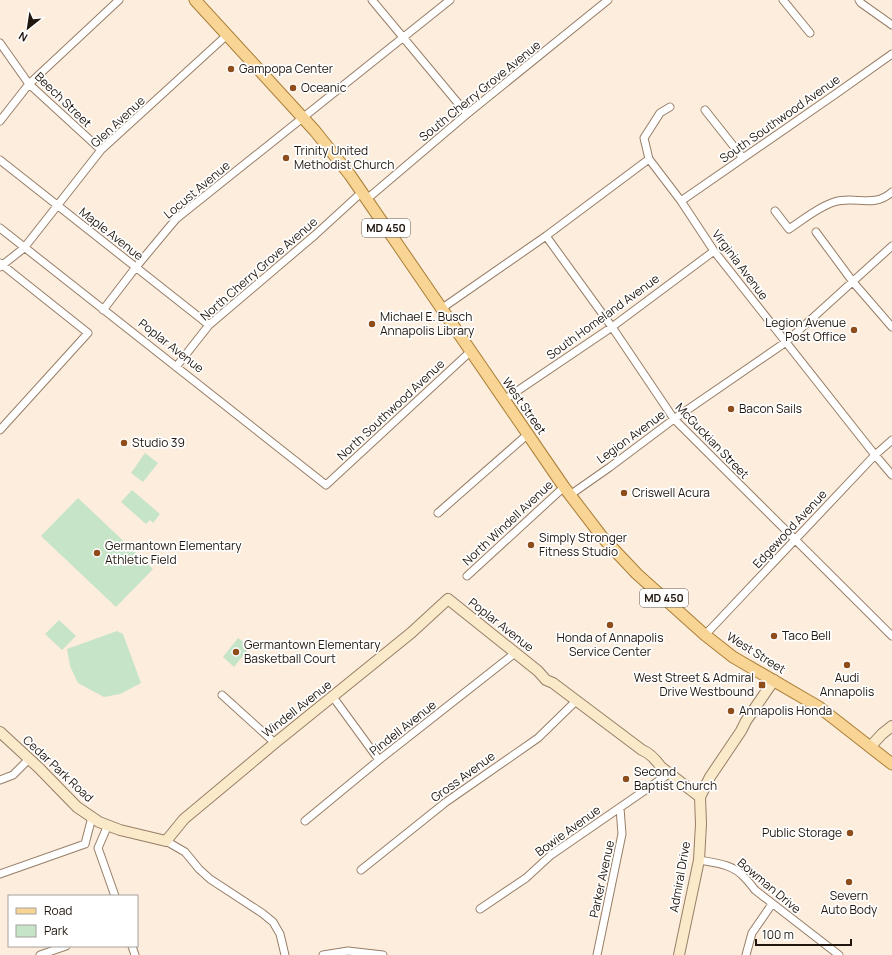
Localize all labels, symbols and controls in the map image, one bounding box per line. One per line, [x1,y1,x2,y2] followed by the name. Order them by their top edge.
[8,8,48,48] north arrow
[15,29,30,46] text: N
[415,36,544,145] street label: South Cherry Grove Avenue
[239,60,334,77] place label: Gampopa Center
[226,64,236,74] marker: Gampopa Center
[31,68,96,131] street label: Beech Street
[716,71,843,167] street label: South Southwood Avenue
[301,79,347,96] place label: Oceanic
[288,83,298,93] marker: Oceanic
[87,92,149,151] street label: Glen Avenue
[294,142,394,173] place label: Trinity United Methodist Church
[281,153,291,163] marker: Trinity United Methodist Church
[160,157,233,222] street label: Locust Avenue
[76,203,147,264] street label: Maple Avenue
[197,213,321,324] street label: North Cherry Grove Avenue
[362,219,410,237] road number: MD 450
[708,226,772,303] street label: Virginia Avenue
[543,270,663,363] street label: South Homeland Avenue
[380,308,475,339] place label: Michael E. Busch Annapolis Library
[765,314,846,345] place label: Legion Avenue Post Office
[135,315,208,377] street label: Poplar Avenue
[367,319,377,329] marker: Michael E. Busch Annapolis Library
[849,325,859,335] marker: Legion Avenue Post Office
[333,355,448,464] street label: North Southwood Avenue
[498,374,550,438] street label: West Street
[672,399,753,482] street label: McGuckian Street
[739,400,802,417] place label: Bacon Sails
[726,404,736,414] marker: Bacon Sails
[593,406,668,467] street label: Legion Avenue
[132,434,185,451] place label: Studio 39
[119,438,129,448] marker: Studio 39
[459,476,557,569] street label: North Windell Avenue
[632,484,710,501] place label: Criswell Acura
[749,486,830,572] street label: Edgewood Avenue
[619,488,629,498] marker: Criswell Acura
[539,529,628,560] place label: Simply Stronger Fitness Studio
[105,537,242,568] place label: Germantown Elementary Athletic Field
[526,540,536,550] marker: Simply Stronger Fitness Studio
[92,548,102,558] marker: Germantown Elementary Athletic Field
[640,589,688,607] road number: MD 450
[465,594,538,656] street label: Poplar Avenue
[605,620,615,630] marker: Honda of Annapolis Service Center
[782,627,831,644] place label: Taco Bell
[724,628,789,677] street label: West Street
[557,629,663,660] place label: Honda of Annapolis Service Center
[769,631,779,641] marker: Taco Bell
[244,636,381,667] place label: Germantown Elementary Basketball Court
[231,647,241,657] marker: Germantown Elementary Basketball Court
[842,660,852,670] marker: Audi Annapolis
[634,669,754,700] place label: West Street & Admiral Drive Westbound
[820,669,874,700] place label: Audi Annapolis
[258,676,335,741] street label: Windell Avenue
[757,680,767,690] marker: West Street & Admiral Drive Westbound
[366,696,440,759] street label: Pindell Avenue
[739,702,832,719] place label: Annapolis Honda
[726,706,736,716] marker: Annapolis Honda
[19,731,97,806] street label: Cedar Park Road
[427,747,498,806] street label: Gross Avenue
[634,763,717,794] place label: Second Baptist Church
[621,774,631,784] marker: Second Baptist Church
[532,801,604,860] street label: Bowie Avenue
[762,824,842,841] place label: Public Storage
[845,828,855,838] marker: Public Storage
[585,839,618,919] street label: Parker Avenue
[665,840,694,914] street label: Admiral Drive
[734,854,805,917] street label: Bowman Drive
[844,877,854,887] marker: Severn Auto Body
[821,887,878,918] place label: Severn Auto Body
[8,895,138,947] legend
[44,902,72,919] text: Road
[756,921,851,947] scale bar
[44,922,69,939] text: Park
[762,926,794,943] text: 100 m

